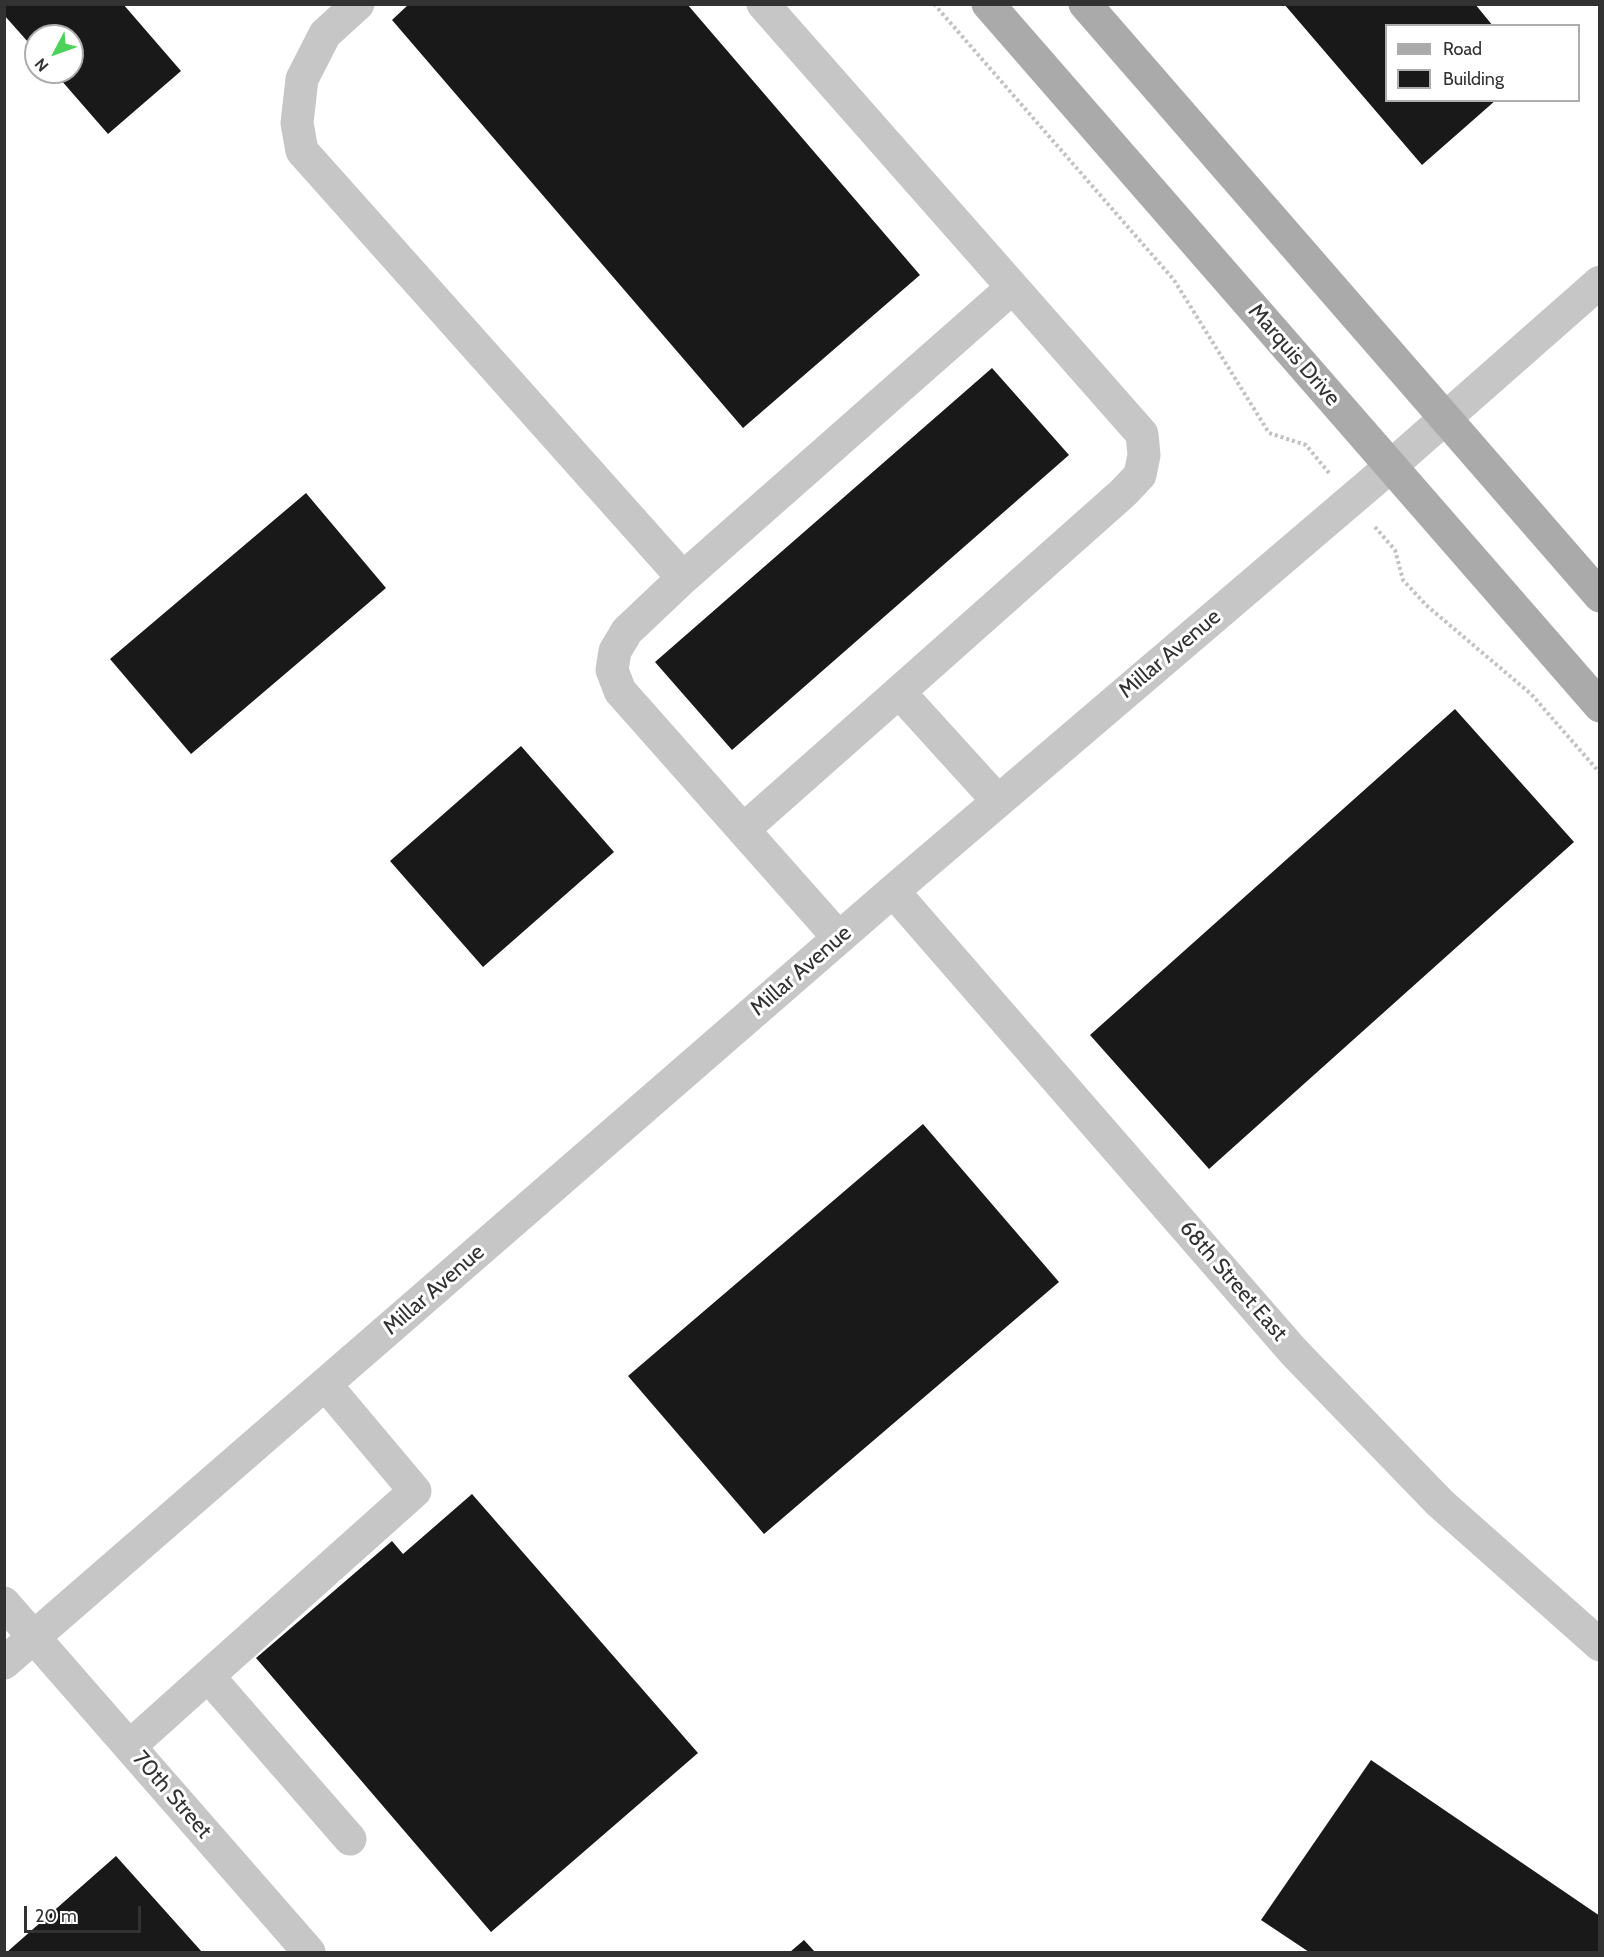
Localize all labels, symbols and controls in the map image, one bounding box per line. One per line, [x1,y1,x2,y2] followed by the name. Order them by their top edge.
[24,24,84,84] north arrow
[1385,24,1580,102] legend
[1443,38,1482,60] text: Road
[31,54,52,75] text: N
[1443,68,1504,90] text: Building
[1242,298,1346,412] street label: Marquis Drive
[1114,604,1226,704] street label: Millar Avenue
[745,920,857,1022] street label: Millar Avenue
[1174,1215,1292,1347] street label: 68th Street East
[378,1239,490,1341] street label: Millar Avenue
[127,1746,217,1844] street label: 70th Street
[27,1894,144,1932] scale bar
[35,1905,77,1927] text: 20 m

